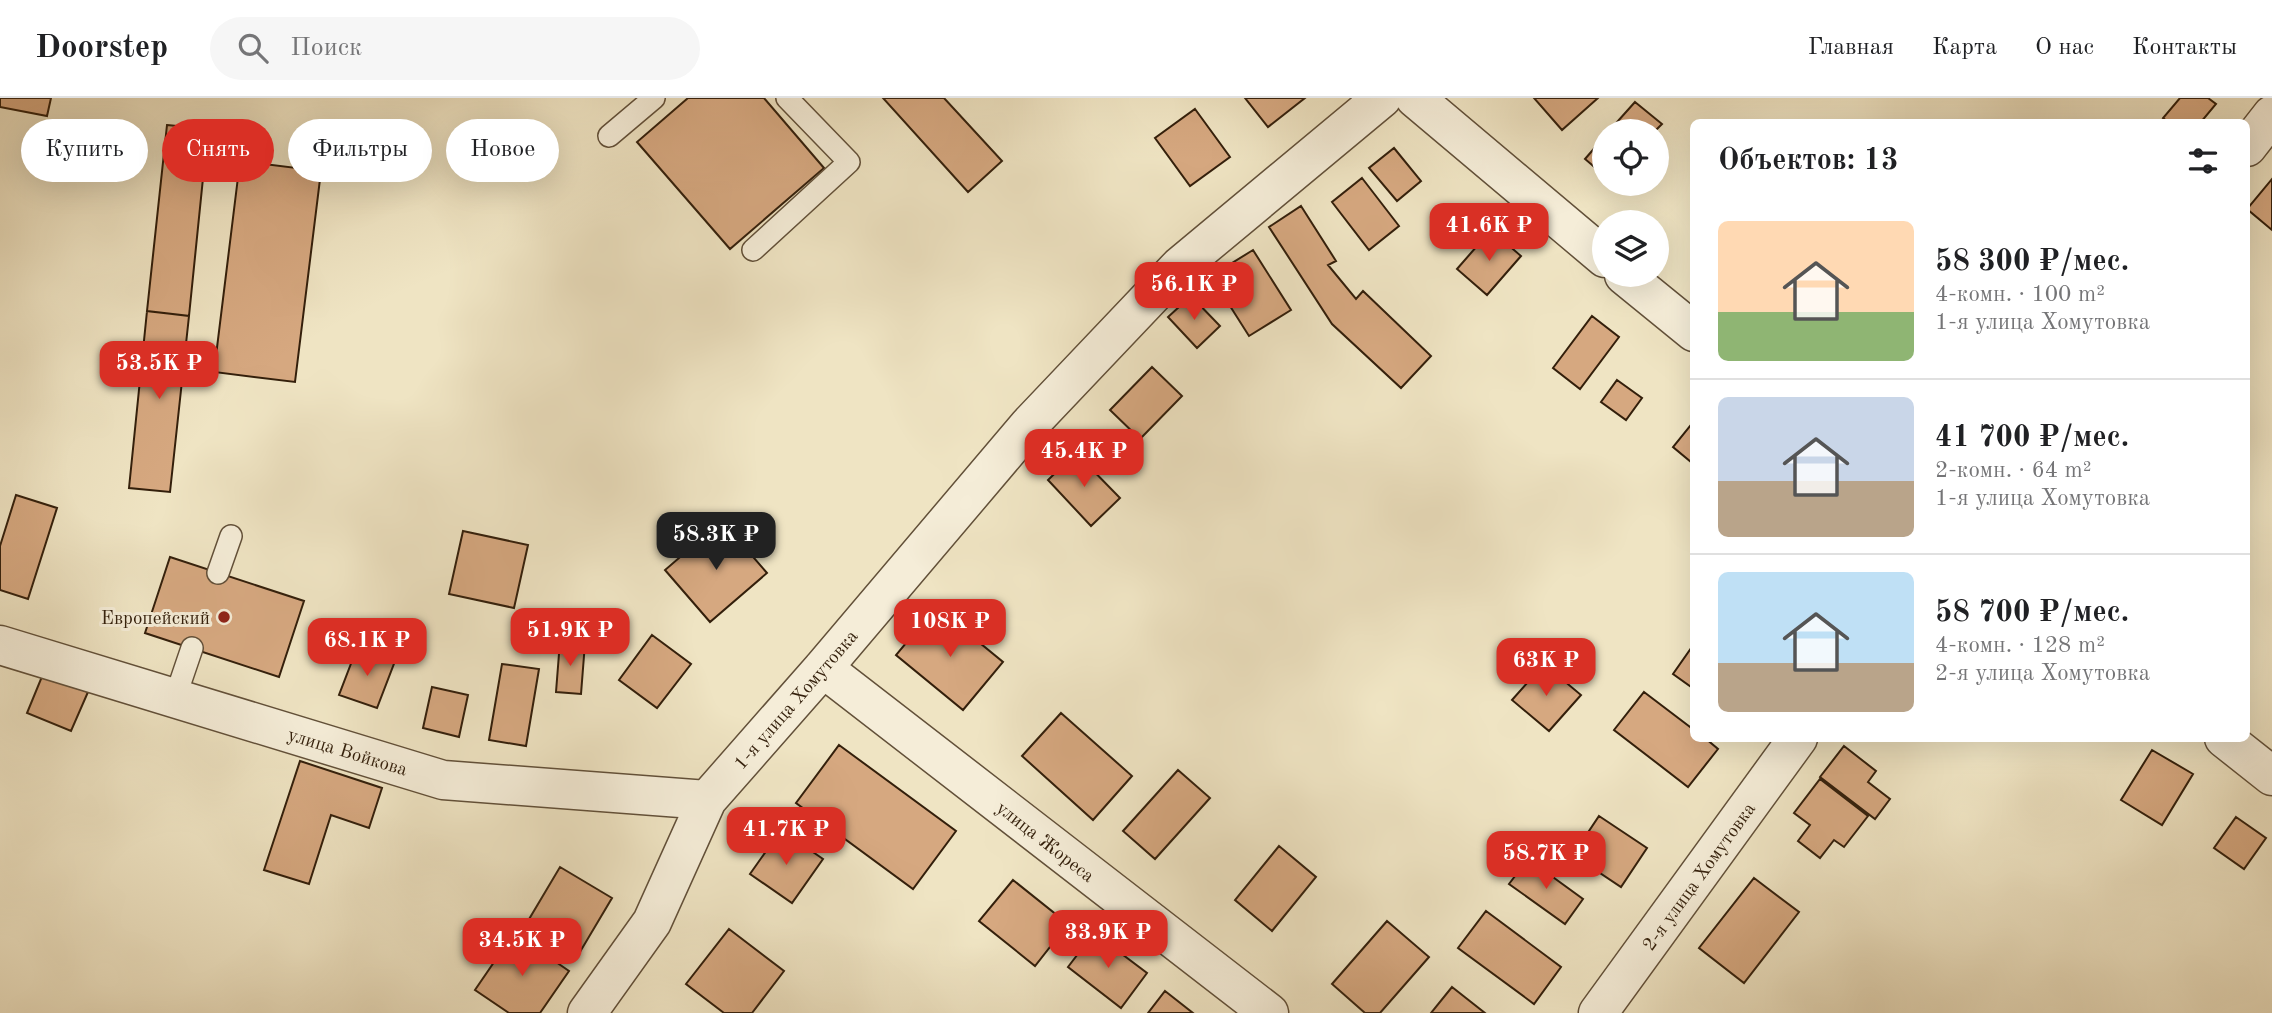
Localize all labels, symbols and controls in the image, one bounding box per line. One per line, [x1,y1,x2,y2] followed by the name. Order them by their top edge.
[210,17,700,80] search box
[234,29,272,67] icon: search
[35,32,168,65] text: Doorstep
[290,35,362,61] text: Поиск
[1808,36,1894,60] text: Главная
[1932,36,1997,60] text: Карта
[2035,36,2094,60] text: О нас
[2132,36,2237,60] text: Контакты
[21,119,148,182] chip: Купить
[162,119,274,182] chip: Снять
[288,119,432,182] chip: Фильтры
[446,119,559,182] chip: Новое
[1592,119,1669,287] map controls
[1592,119,1669,196] button: locate
[2184,142,2222,180] icon: filters
[1718,146,1898,176] text: Объектов: 13
[1424,204,1554,263] pin: 41.6K ₽
[1592,210,1669,287] button: layers
[1446,214,1532,237] text: 41.6K ₽
[1935,247,2129,277] text: 58 300 ₽/мес.
[1774,249,1858,333] icon: home
[1129,262,1259,322] pin: 56.1K ₽
[1151,273,1237,296] text: 56.1K ₽
[1935,283,2105,306] text: 4-комн. · 100 m²
[1935,311,2150,334] text: 1-я улица Хомутовка
[94,342,224,401] pin: 53.5K ₽
[116,352,202,375] text: 53.5K ₽
[1935,423,2129,453] text: 41 700 ₽/мес.
[1774,425,1858,509] icon: home
[1019,430,1149,489] pin: 45.4K ₽
[1041,440,1127,463] text: 45.4K ₽
[1935,459,2092,482] text: 2-комн. · 64 m²
[1935,487,2150,510] text: 1-я улица Хомутовка
[651,512,781,572] pin: 58.3K ₽
[673,523,759,546] text: 58.3K ₽
[1935,598,2129,628] text: 58 700 ₽/мес.
[893,600,1007,659] pin: 108K ₽
[1774,600,1858,684] icon: home
[505,608,635,668] pin: 51.9K ₽
[216,609,232,625] marker: Европейский
[101,610,210,629] place label: Европейский
[910,610,990,633] text: 108K ₽
[302,618,432,678] pin: 68.1K ₽
[527,619,613,642] text: 51.9K ₽
[731,627,863,774] street label: 1-я улица Хомутовка
[324,629,410,652] text: 68.1K ₽
[1935,634,2105,657] text: 4-комн. · 128 m²
[1497,638,1595,698] pin: 63K ₽
[1513,649,1579,672] text: 63K ₽
[1935,662,2150,685] text: 2-я улица Хомутовка
[285,726,410,781] street label: улица Войкова
[992,799,1098,887] street label: улица Жореса
[1640,799,1760,955] street label: 2-я улица Хомутовка
[721,808,851,867] pin: 41.7K ₽
[743,818,829,841] text: 41.7K ₽
[1481,832,1611,891] pin: 58.7K ₽
[1503,842,1589,865] text: 58.7K ₽
[1043,910,1173,970] pin: 33.9K ₽
[457,918,587,978] pin: 34.5K ₽
[1065,921,1151,944] text: 33.9K ₽
[479,929,565,952] text: 34.5K ₽

